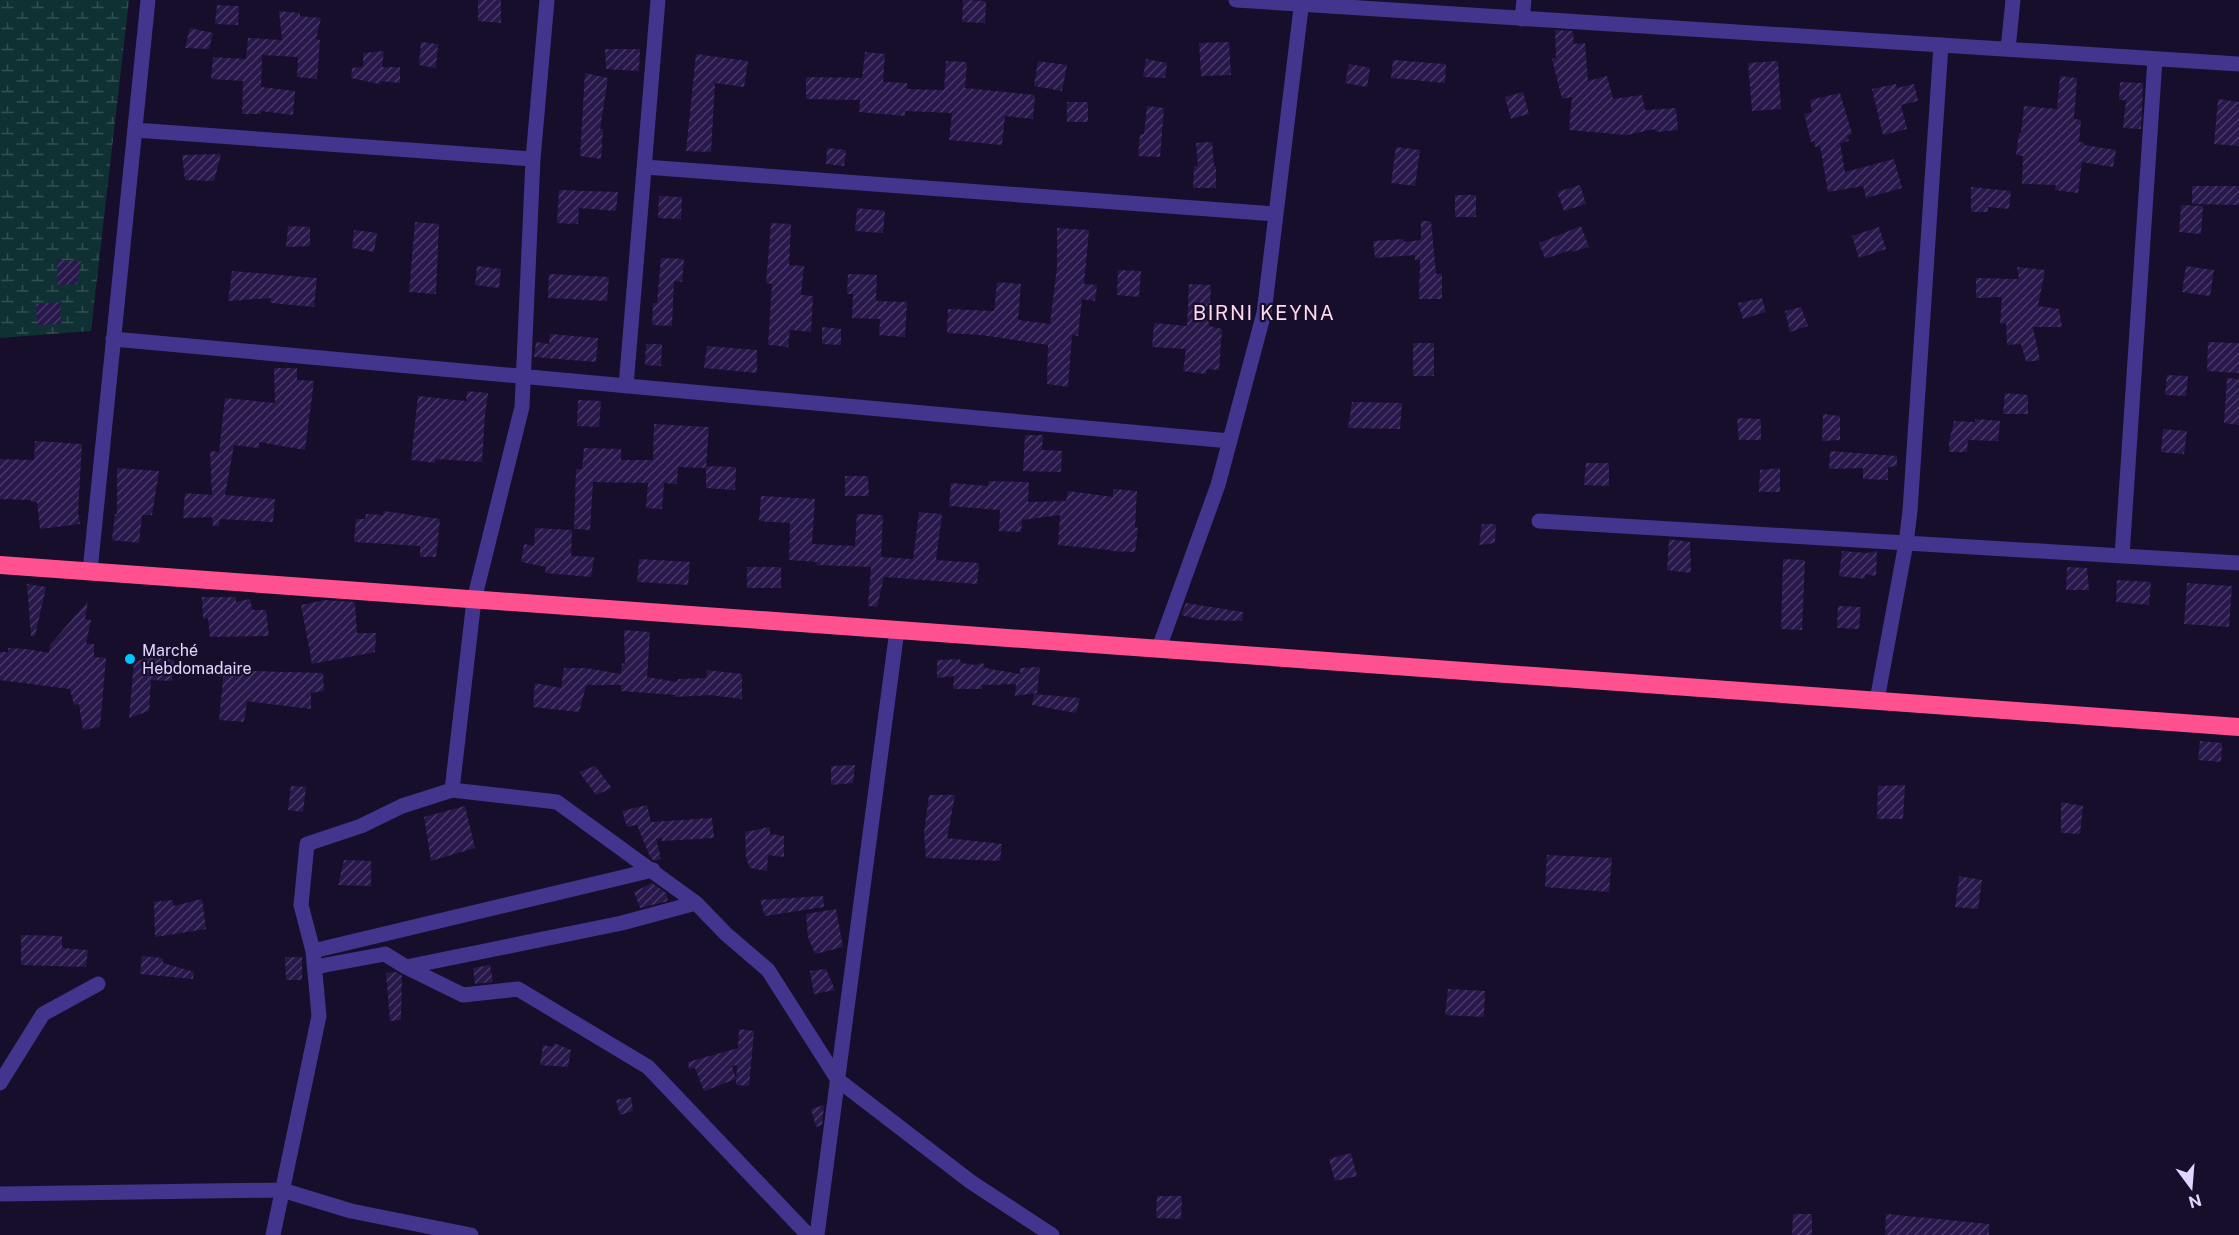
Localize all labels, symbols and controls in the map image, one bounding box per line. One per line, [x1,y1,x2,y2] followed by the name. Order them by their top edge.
[1193,301,1335,325] district label: BIRNI KEYNA
[142,641,252,678] place label: Marché Hebdomadaire
[123,652,137,666] marker: Marché Hebdomadaire
[2161,1157,2221,1217] north arrow
[2186,1190,2204,1212] text: N

